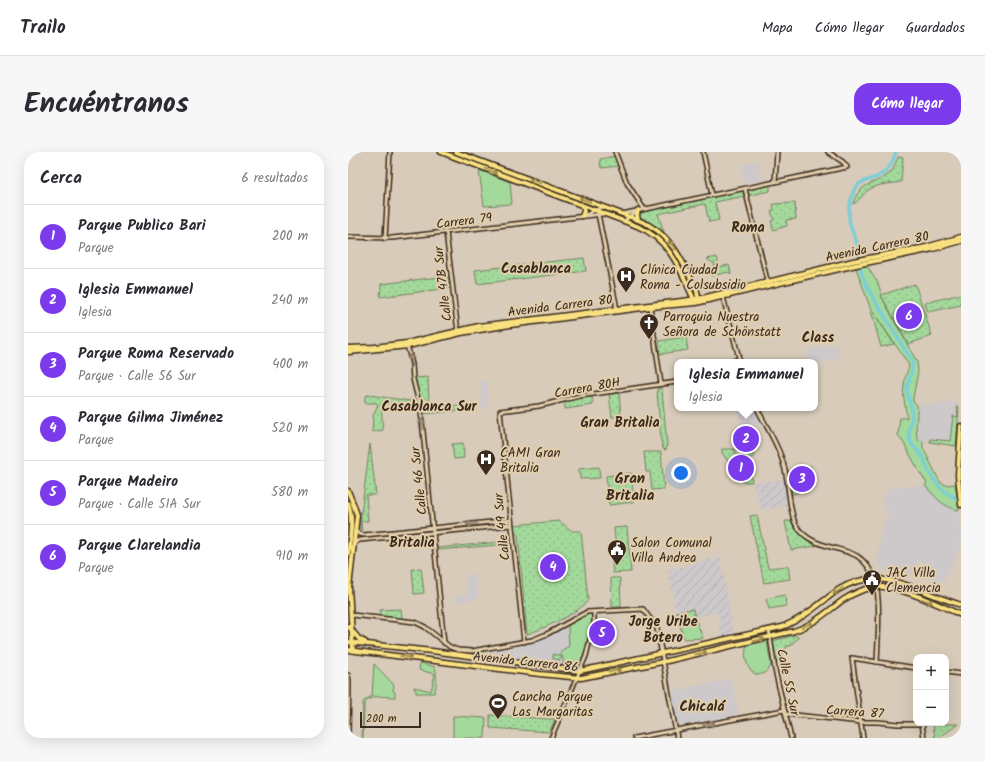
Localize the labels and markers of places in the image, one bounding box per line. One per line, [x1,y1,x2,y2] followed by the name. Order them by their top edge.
[640,260,746,296] place label: Clínica Ciudad Roma - Colsubsidio
[615,265,637,293] hospital icon: Clínica Ciudad Roma - Colsubsidio
[896,301,922,331] pin: 6
[663,307,782,343] place label: Parroquia Nuestra Señora de Schönstatt
[638,312,660,340] church icon: Parroquia Nuestra Señora de Schönstatt
[733,424,759,454] pin: 2
[500,443,561,479] place label: CAMI Gran Britalia
[475,448,497,476] hospital icon: CAMI Gran Britalia
[728,453,754,483] pin: 1
[789,464,815,494] pin: 3
[631,533,712,569] place label: Salon Comunal Villa Andrea
[606,538,628,566] public building icon: Salon Comunal Villa Andrea
[540,552,566,582] pin: 4
[886,563,941,599] place label: JAC Villa Clemencia
[861,568,883,596] public building icon: JAC Villa Clemencia
[589,618,615,648] pin: 5
[512,687,593,723] place label: Cancha Parque Las Margaritas
[487,692,509,720] sports icon: Cancha Parque Las Margaritas

